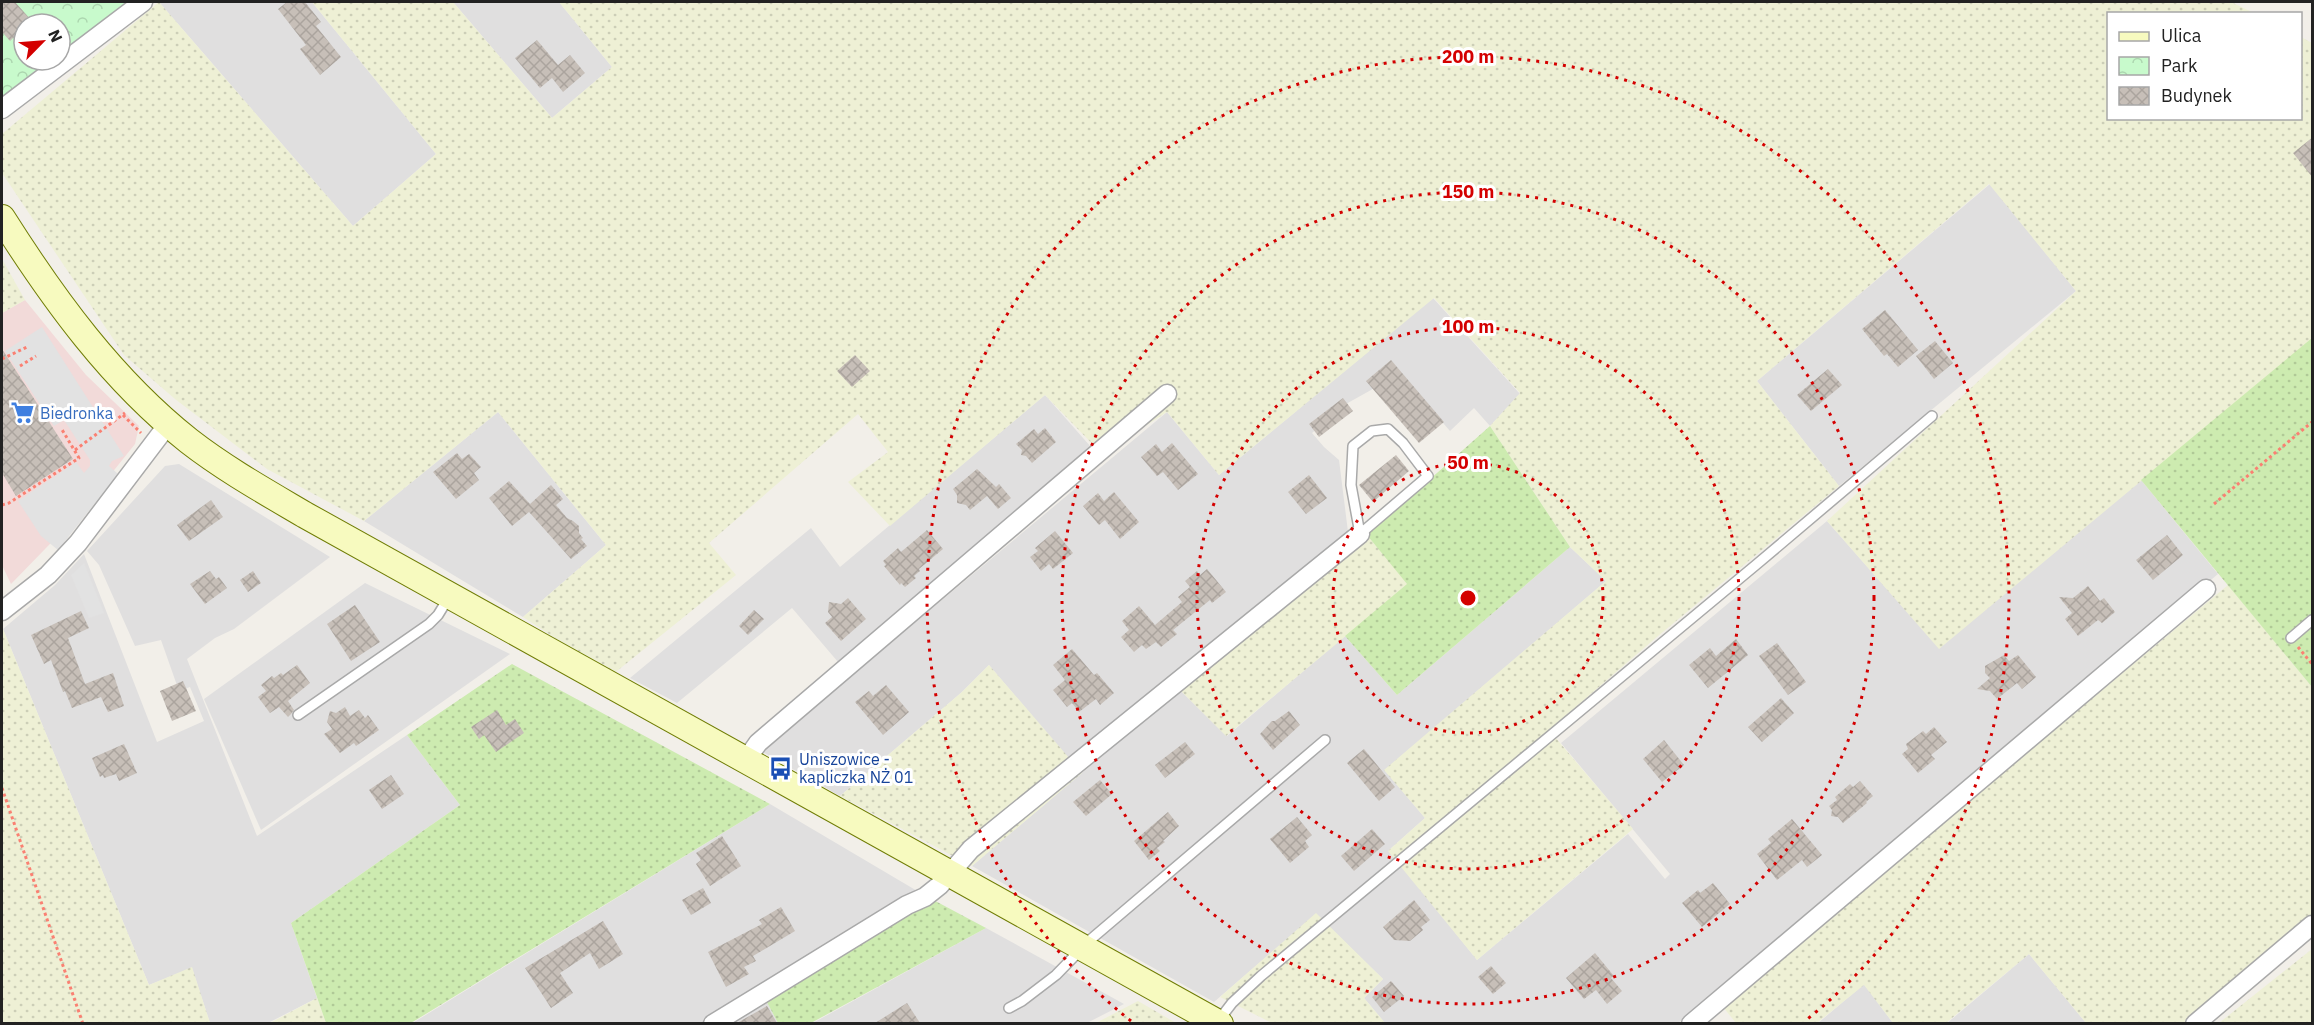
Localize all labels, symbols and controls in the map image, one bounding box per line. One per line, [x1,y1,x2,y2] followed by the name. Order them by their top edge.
[12,12,72,72] north arrow
[2107,12,2302,120] legend
[2161,24,2202,47] text: Ulica
[44,26,67,45] text: N
[1442,45,1494,68] text: 200 m
[2161,54,2198,77] text: Park
[2161,84,2233,107] text: Budynek
[1442,180,1494,203] text: 150 m
[1442,315,1494,338] text: 100 m
[9,400,35,426] supermarket icon: Biedronka
[40,403,114,423] place label: Biedronka
[1447,451,1489,474] text: 50 m
[1458,588,1478,608] centre of rings
[799,749,913,787] place label: Uniszowice - kapliczka NŻ 01
[768,755,794,781] bus stop icon: Uniszowice - kapliczka NŻ 01

